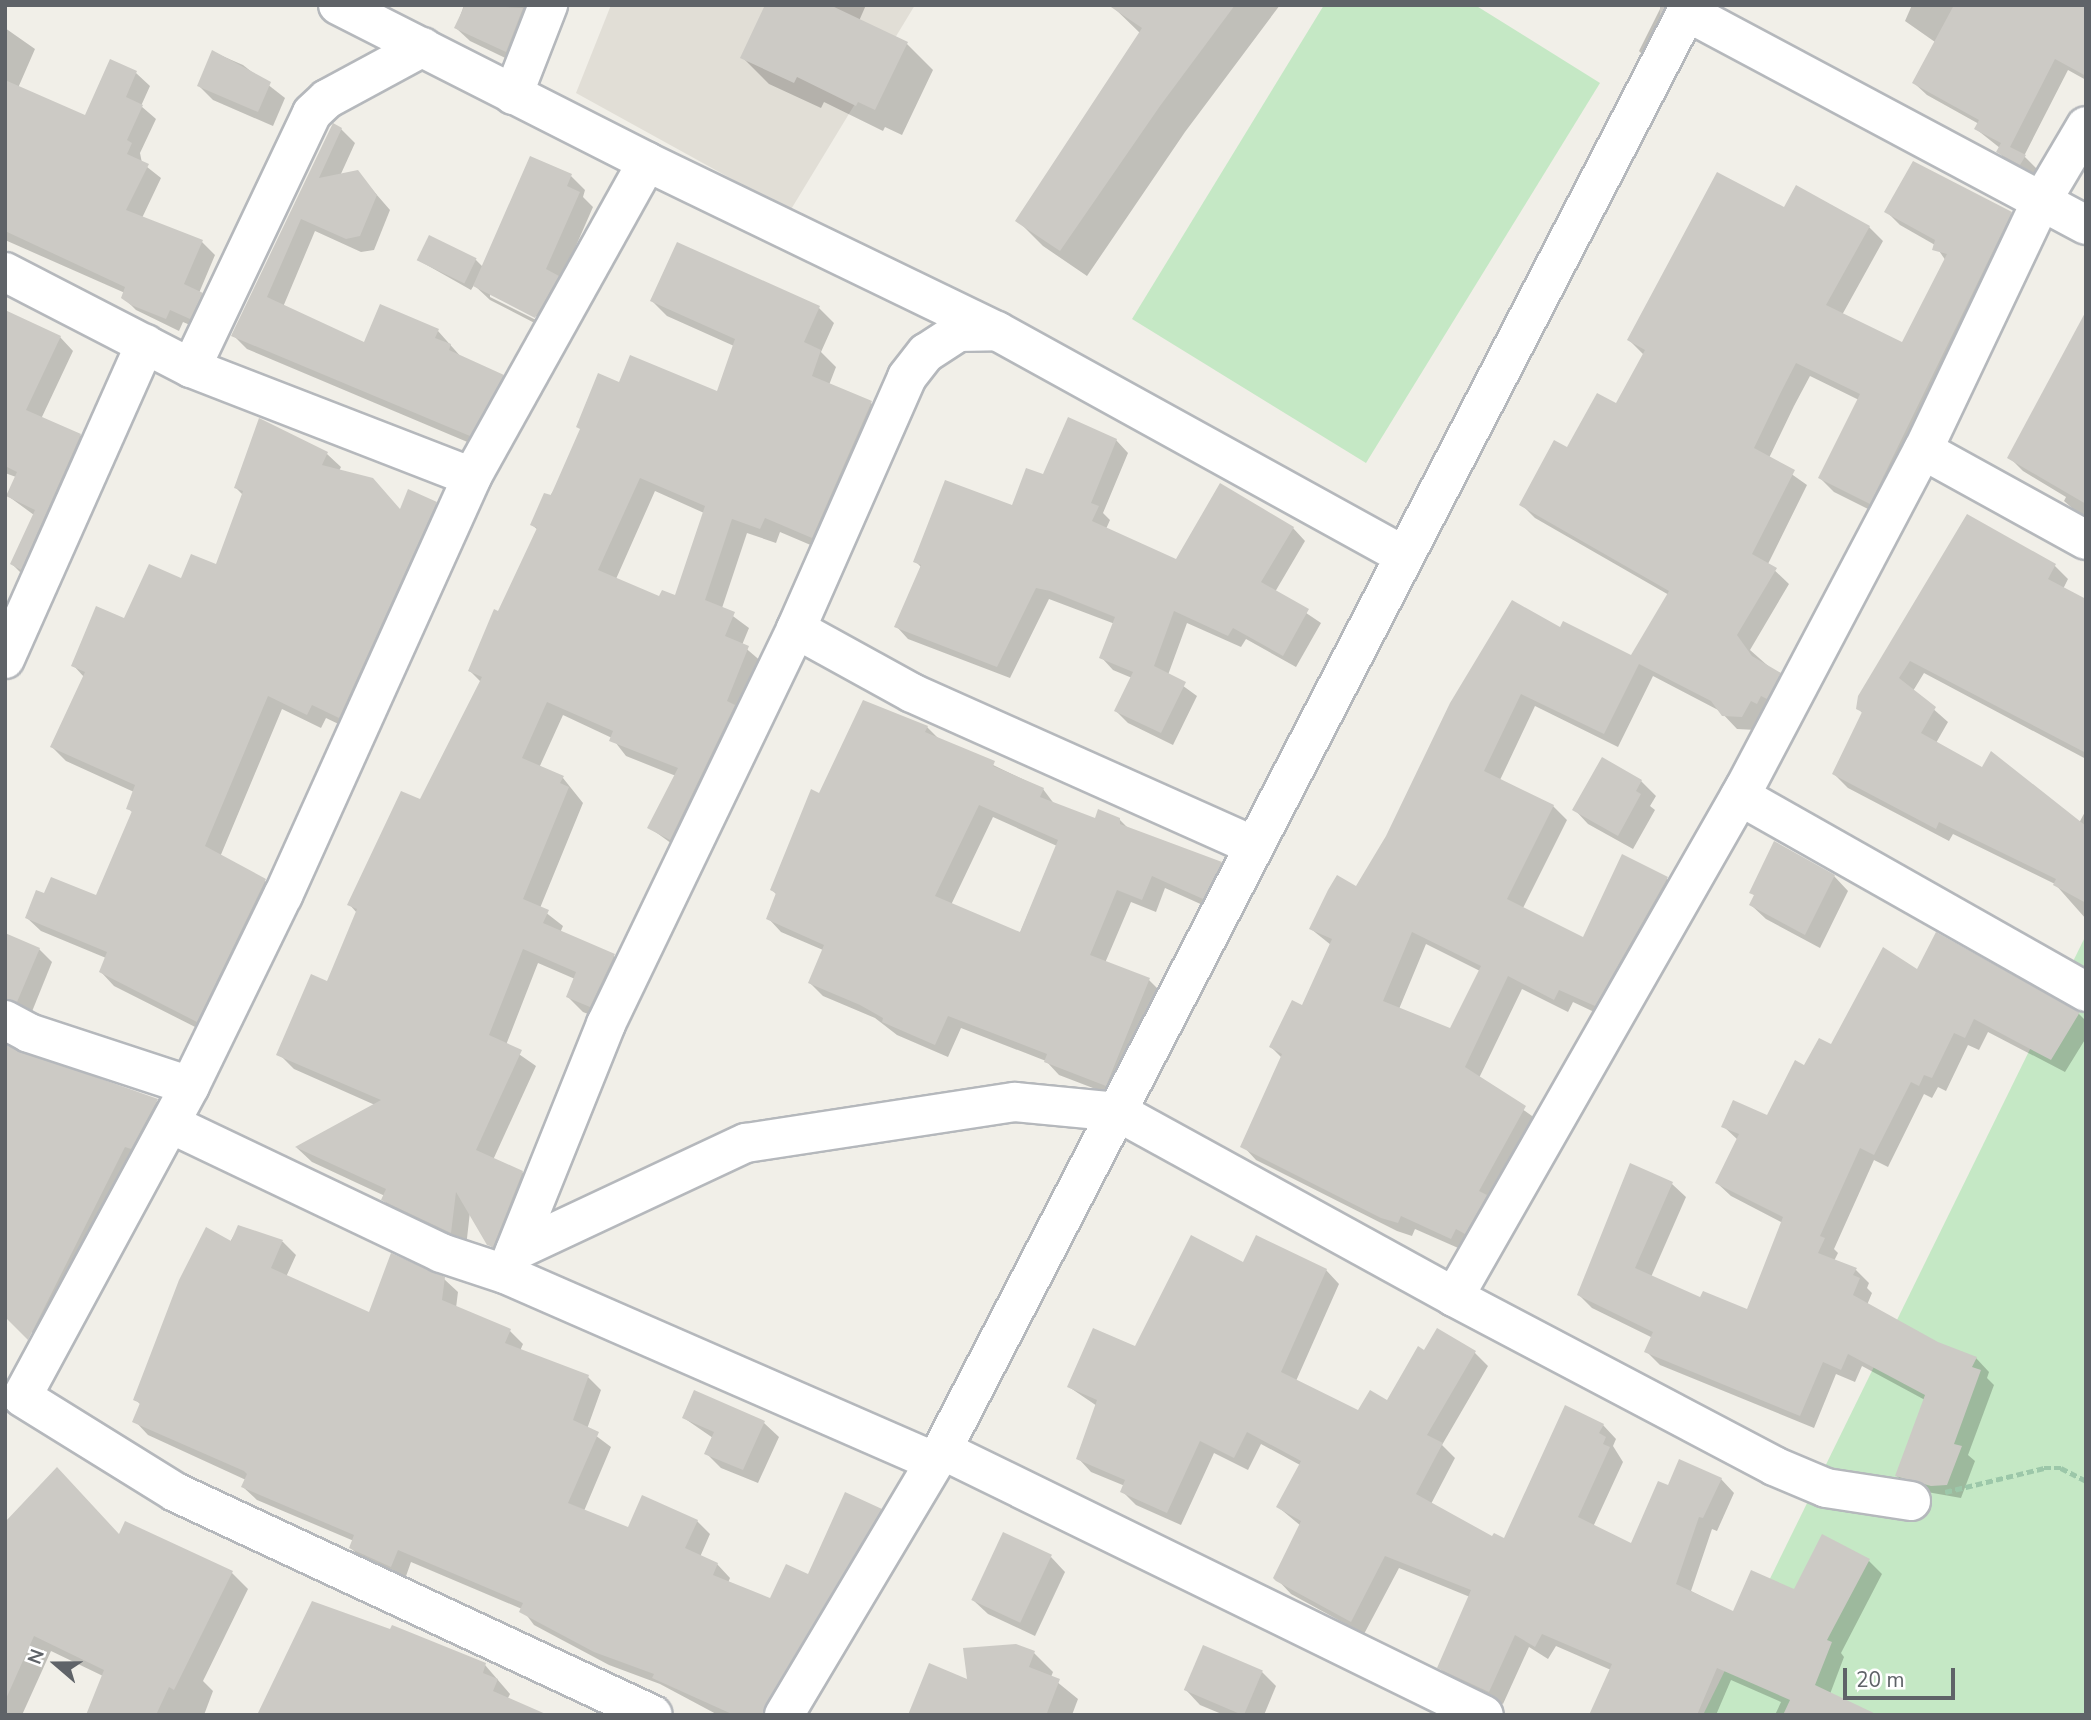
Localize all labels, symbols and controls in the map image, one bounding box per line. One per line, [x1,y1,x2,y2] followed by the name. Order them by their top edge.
[21,1629,91,1699] north arrow
[22,1646,51,1668] text: N
[1846,1654,1958,1698] scale bar
[1856,1666,1905,1694] text: 20 m

